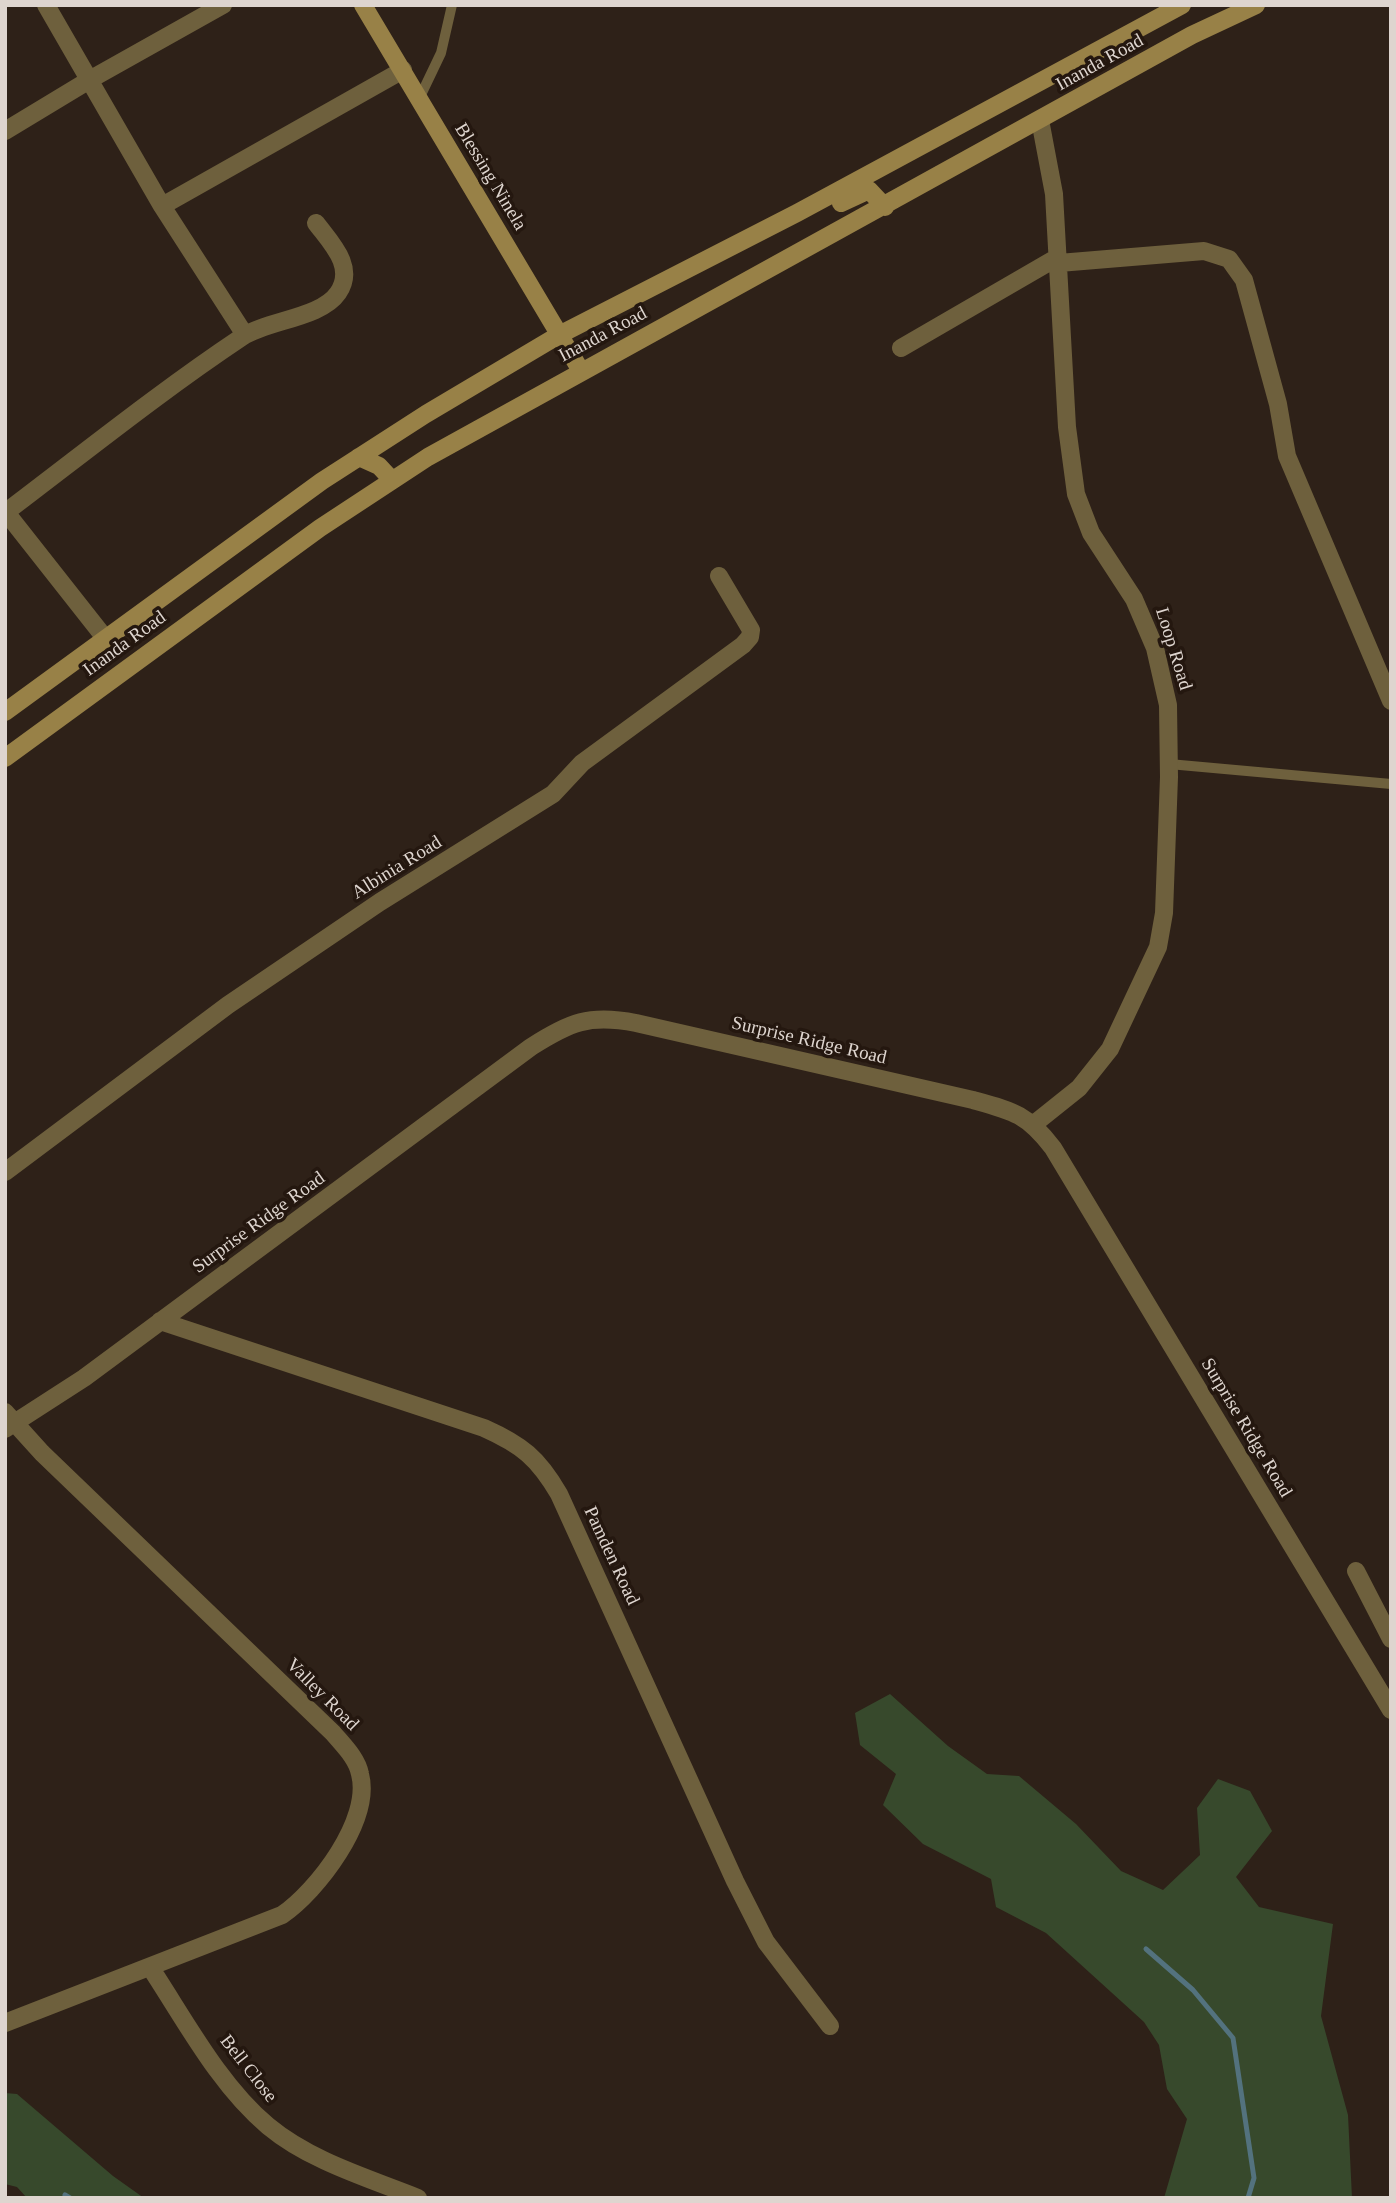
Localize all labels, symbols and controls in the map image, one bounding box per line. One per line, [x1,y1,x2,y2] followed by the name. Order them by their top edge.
[1052,30,1148,96] street label: Inanda Road
[449,119,531,235] street label: Blessing Ninela
[555,302,651,368] street label: Inanda Road
[1150,605,1196,693] street label: Loop Road
[79,606,171,682] street label: Inanda Road
[348,831,446,905] street label: Albinia Road
[729,1012,889,1070] street label: Surprise Ridge Road
[188,1167,330,1279] street label: Surprise Ridge Road
[1195,1354,1297,1502] street label: Surprise Ridge Road
[578,1503,644,1609] street label: Pamden Road
[281,1654,363,1736] street label: Valley Road
[214,2031,282,2107] street label: Bell Close

